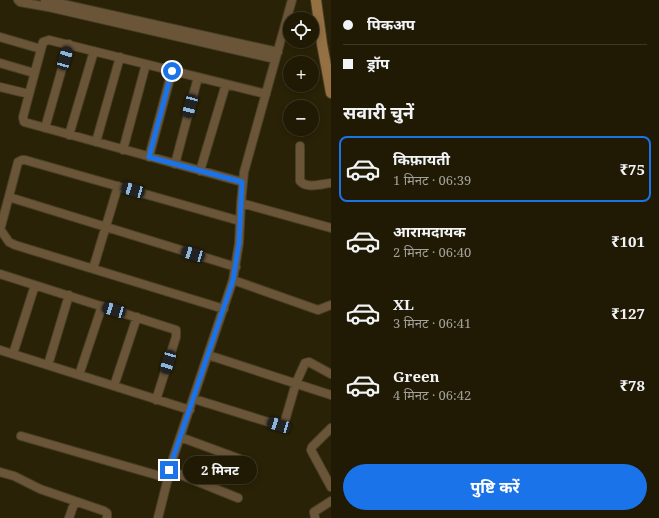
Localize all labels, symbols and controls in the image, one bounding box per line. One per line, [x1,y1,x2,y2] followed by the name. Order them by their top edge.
[283,12,319,136] map controls
[283,12,319,48] button: locate
[367,14,415,34] text: पिकअप
[56,45,74,71] car
[367,53,389,73] text: ड्रॉप
[283,56,319,92] button: +
[163,62,181,80] route start
[181,93,199,119] car
[283,100,319,136] button: −
[343,100,414,124] text: सवारी चुनें
[393,149,450,169] text: किफ़ायती
[345,151,381,187] icon: car
[620,159,645,179] text: ₹75
[393,171,471,189] text: 1 मिनट · 06:39
[120,181,146,199] car
[393,221,466,241] text: आरामदायक
[345,223,381,259] icon: car
[611,231,645,251] text: ₹101
[393,243,471,261] text: 2 मिनट · 06:40
[180,245,206,263] car
[393,294,414,314] text: XL
[345,295,381,331] icon: car
[101,301,127,319] car
[611,303,645,323] text: ₹127
[393,314,471,332] text: 3 मिनट · 06:41
[159,349,177,375] car
[393,366,440,386] text: Green
[345,367,381,403] icon: car
[620,375,645,395] text: ₹78
[393,386,471,404] text: 4 मिनट · 06:42
[266,416,292,434] car
[183,456,257,484] callout: 2 मिनट
[160,461,178,479] route end
[201,461,239,479] text: 2 मिनट
[343,464,647,510] button: पुष्टि करें

